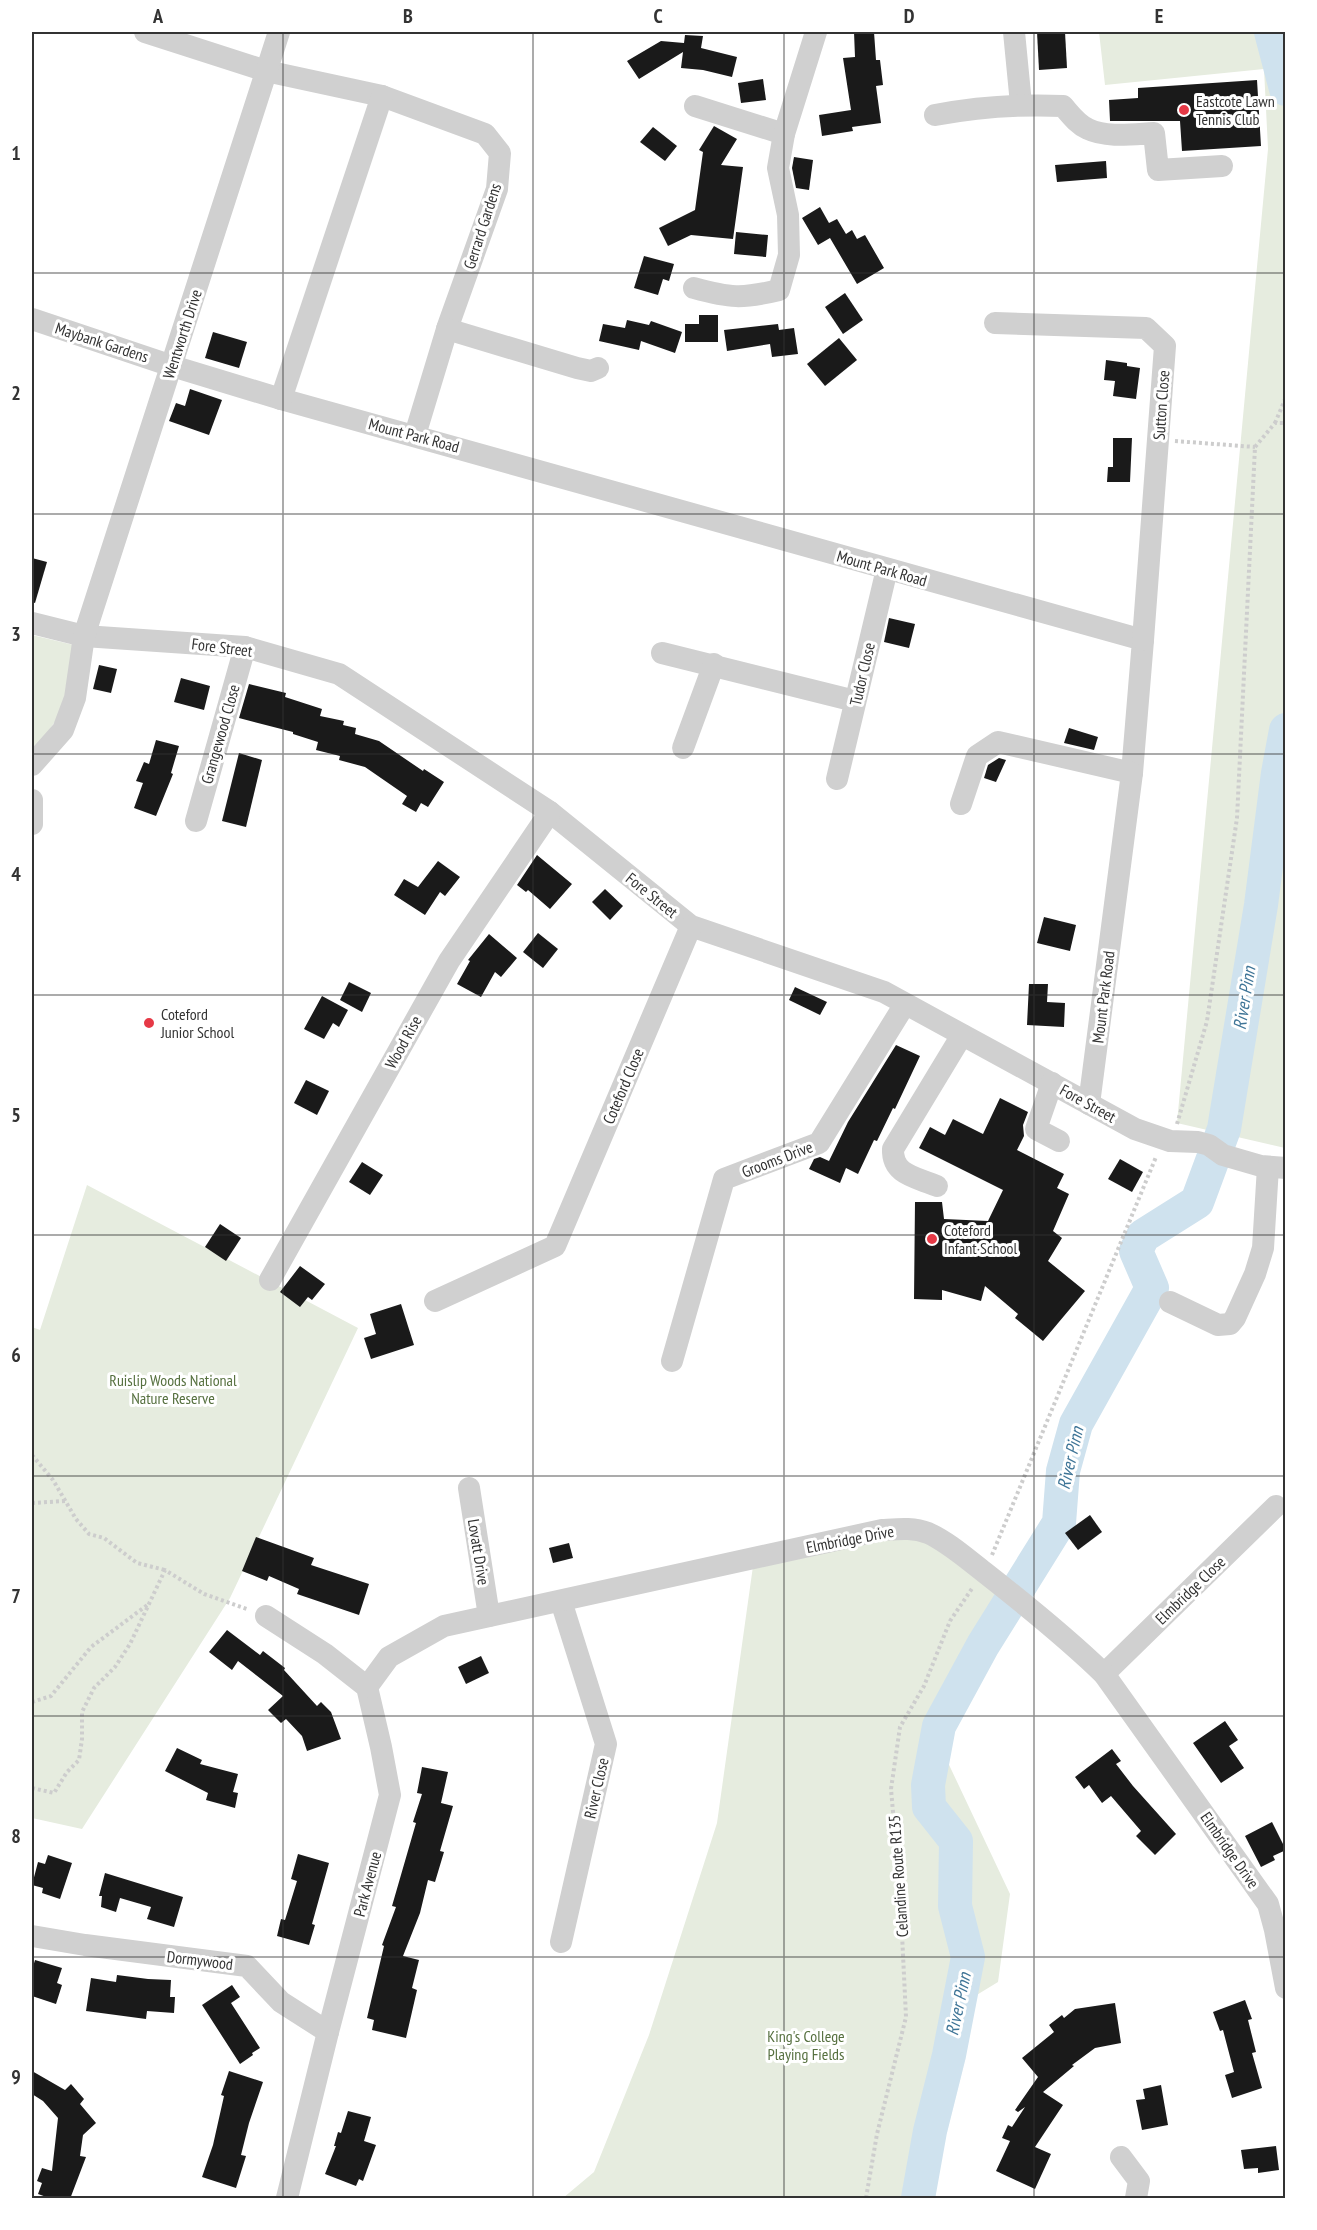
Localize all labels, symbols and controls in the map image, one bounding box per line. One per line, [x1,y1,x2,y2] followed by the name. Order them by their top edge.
[152,3,164,29] text: A
[403,3,413,29] text: B
[653,3,663,29] text: C
[904,3,915,29] text: D
[1155,3,1163,29] text: E
[1196,91,1275,129] place label: Eastcote Lawn Tennis Club
[1177,103,1191,117] marker: Eastcote Lawn Tennis Club
[11,140,21,166] text: 1
[459,181,505,271] street label: Gerrard Gardens
[158,287,206,381] street label: Wentworth Drive
[53,318,151,366] street label: Maybank Gardens
[1149,369,1173,441] street label: Sutton Close
[11,380,21,406] text: 2
[367,413,462,457] street label: Mount Park Road
[835,546,929,590] street label: Mount Park Road
[11,621,21,647] text: 3
[190,633,254,661] street label: Fore Street
[845,640,879,708] street label: Tudor Close
[196,682,244,786] street label: Grangewood Close
[11,861,21,887] text: 4
[622,868,682,922] street label: Fore Street
[1087,950,1119,1044] street label: Mount Park Road
[1228,964,1260,1031] water label: River Pinn
[160,1004,234,1042] place label: Coteford Junior School
[380,1012,426,1072] street label: Wood Rise
[142,1016,156,1030] marker: Coteford Junior School
[598,1045,648,1127] street label: Coteford Close
[1056,1079,1120,1127] street label: Fore Street
[11,1102,21,1128] text: 5
[739,1136,815,1182] street label: Grooms Drive
[944,1220,1017,1258] place label: Coteford Infant School
[925,1232,939,1246] marker: Coteford Infant School
[11,1342,21,1368] text: 6
[109,1370,237,1408] park label: Ruislip Woods National Nature Reserve
[1052,1423,1089,1492] water label: River Pinn
[464,1518,494,1586] street label: Lovatt Drive
[805,1521,895,1557] street label: Elmbridge Drive
[1151,1552,1229,1628] street label: Elmbridge Close
[11,1583,21,1609] text: 7
[579,1756,613,1820] street label: River Close
[1196,1808,1264,1892] street label: Elmbridge Drive
[884,1814,912,1938] street label: Celandine Route R135
[11,1823,21,1849] text: 8
[349,1849,385,1919] street label: Park Avenue
[166,1946,234,1974] street label: Dormywood
[940,1969,976,2037] water label: River Pinn
[767,2026,845,2064] park label: King's College Playing Fields
[11,2064,21,2090] text: 9

